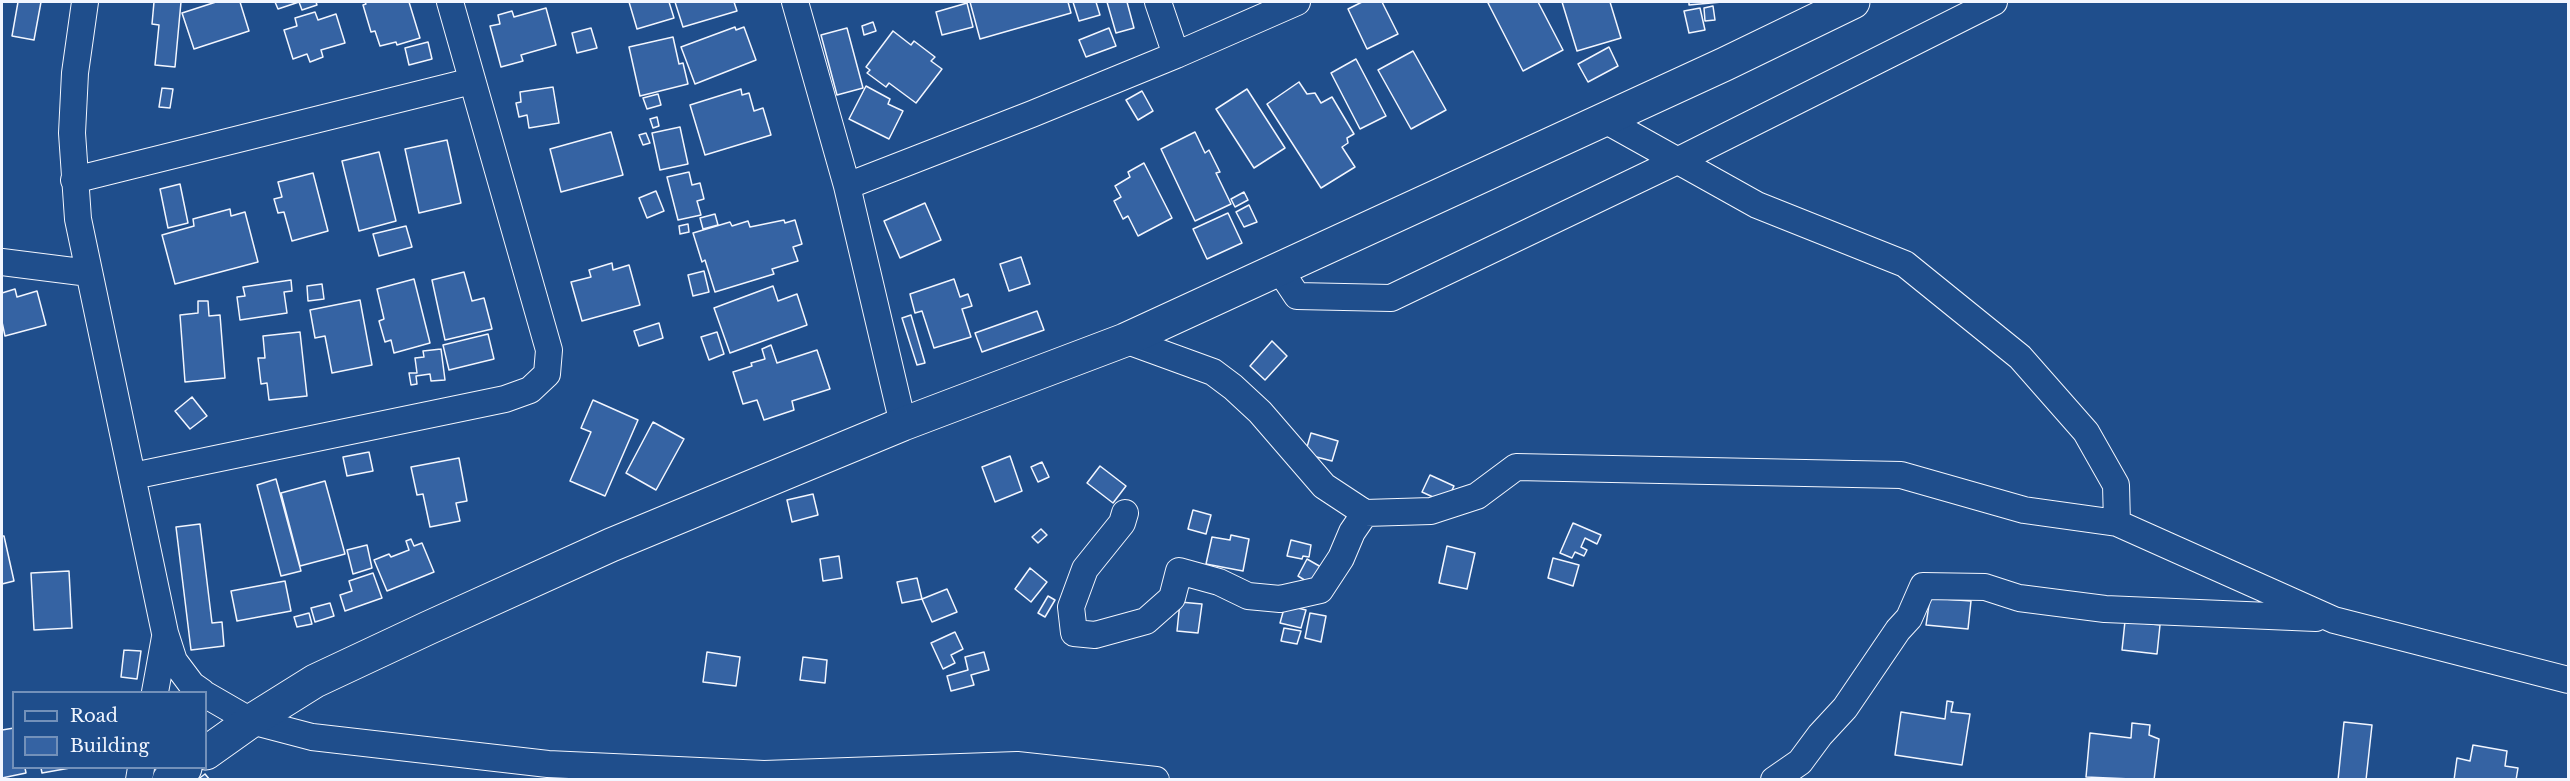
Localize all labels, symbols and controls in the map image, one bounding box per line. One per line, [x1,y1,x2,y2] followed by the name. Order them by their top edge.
[12,691,207,769] legend
[70,705,118,727] text: Road
[70,735,149,757] text: Building

